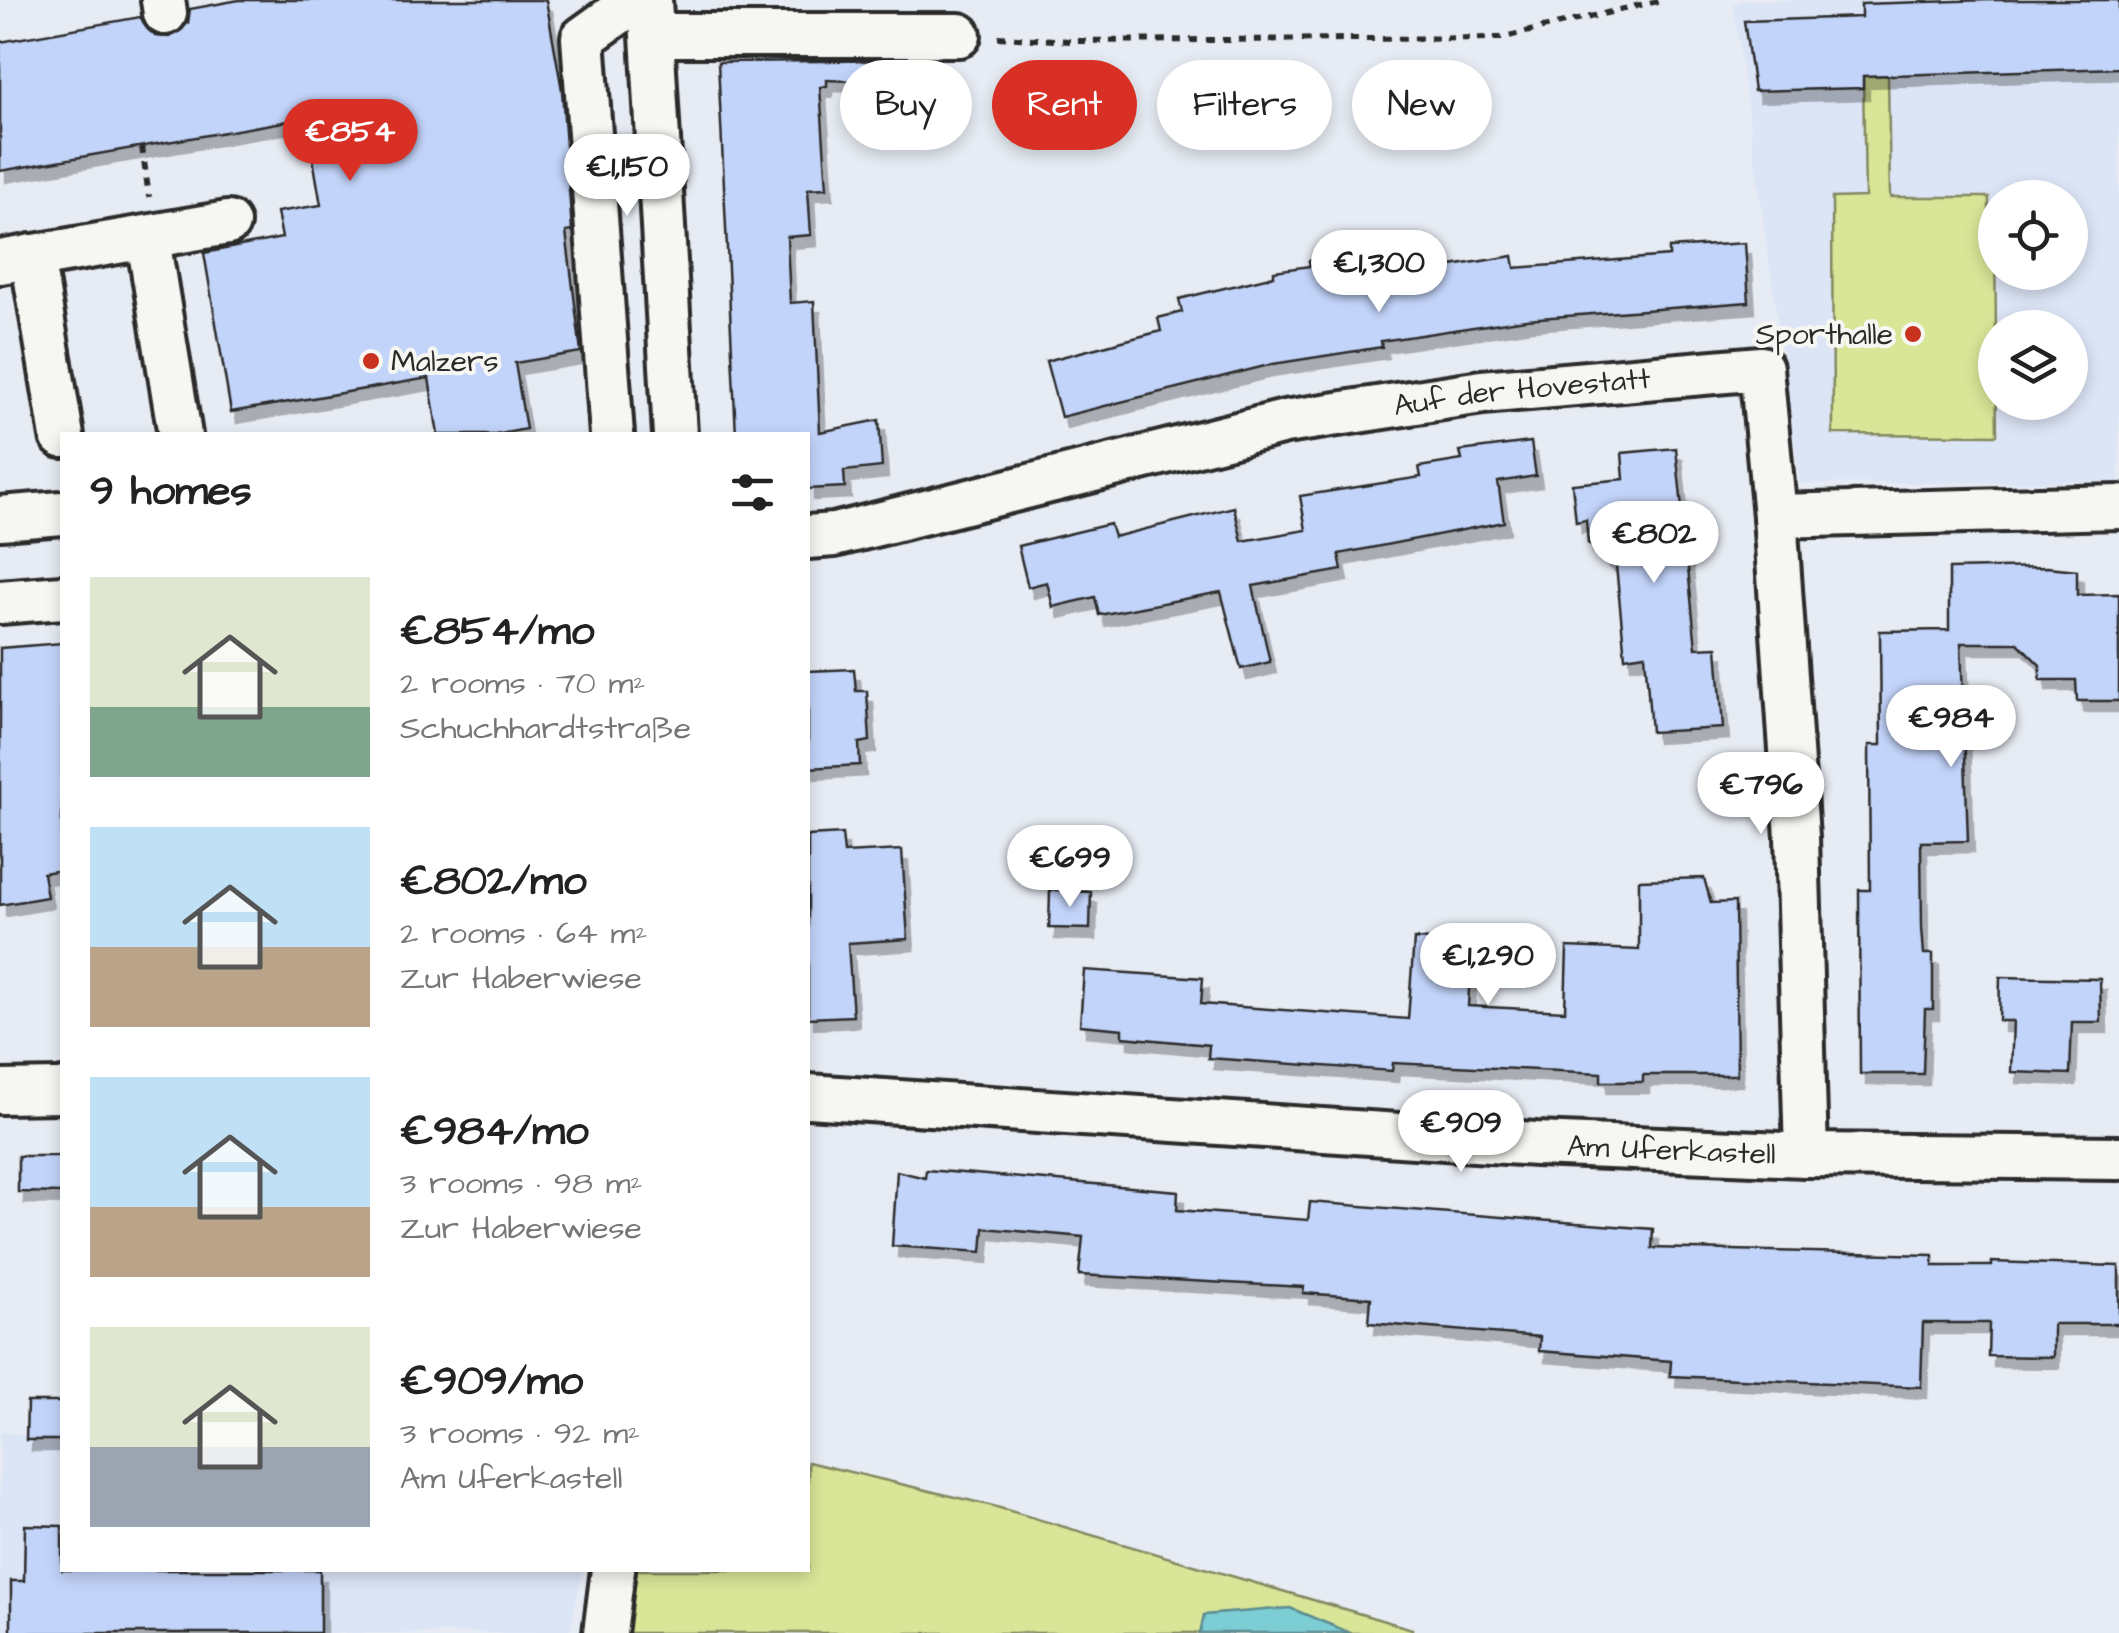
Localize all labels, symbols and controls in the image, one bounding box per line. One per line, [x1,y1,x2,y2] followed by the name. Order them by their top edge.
[840,60,972,150] chip: Buy
[992,60,1137,150] chip: Rent
[1157,60,1332,150] chip: Filters
[1352,60,1492,150] chip: New
[291,99,409,184] pin: €854
[305,109,395,154] text: €854
[546,134,708,219] pin: €1,150
[586,144,668,189] text: €1,150
[1978,180,2088,420] map controls
[1978,180,2088,290] button: locate
[1298,230,1460,315] pin: €1,300
[1333,240,1425,285] text: €1,300
[1978,310,2088,420] button: layers
[1756,314,1893,356] place label: Sporthalle
[1902,323,1924,345] marker: Sporthalle
[391,341,499,383] place label: Malzers
[360,350,382,372] marker: Malzers
[1391,358,1652,427] street label: Auf der Hovestatt
[90,463,252,521] text: 9 homes
[725,465,780,520] icon: filters
[1595,501,1713,586] pin: €802
[1612,511,1696,556] text: €802
[400,603,594,661] text: €854/mo
[170,617,290,737] icon: home
[400,661,645,706] text: 2 rooms · 70 m²
[1892,685,2010,770] pin: €984
[1908,695,1994,740] text: €984
[400,706,691,751] text: Schuchhardtstraße
[1702,752,1820,837] pin: €796
[1719,762,1803,807] text: €796
[1011,825,1129,910] pin: €699
[1029,835,1111,880] text: €699
[400,853,587,911] text: €802/mo
[170,867,290,987] icon: home
[400,911,647,956] text: 2 rooms · 64 m²
[1407,923,1569,1008] pin: €1,290
[1442,933,1534,978] text: €1,290
[400,956,642,1001] text: Zur Haberwiese
[1402,1090,1520,1175] pin: €909
[1420,1100,1502,1145] text: €909
[400,1103,589,1161] text: €984/mo
[170,1117,290,1237] icon: home
[1566,1125,1776,1176] street label: Am Uferkastell
[400,1161,643,1206] text: 3 rooms · 98 m²
[400,1206,642,1251] text: Zur Haberwiese
[400,1353,583,1411] text: €909/mo
[170,1367,290,1487] icon: home
[400,1411,640,1456] text: 3 rooms · 92 m²
[400,1456,622,1501] text: Am Uferkastell

